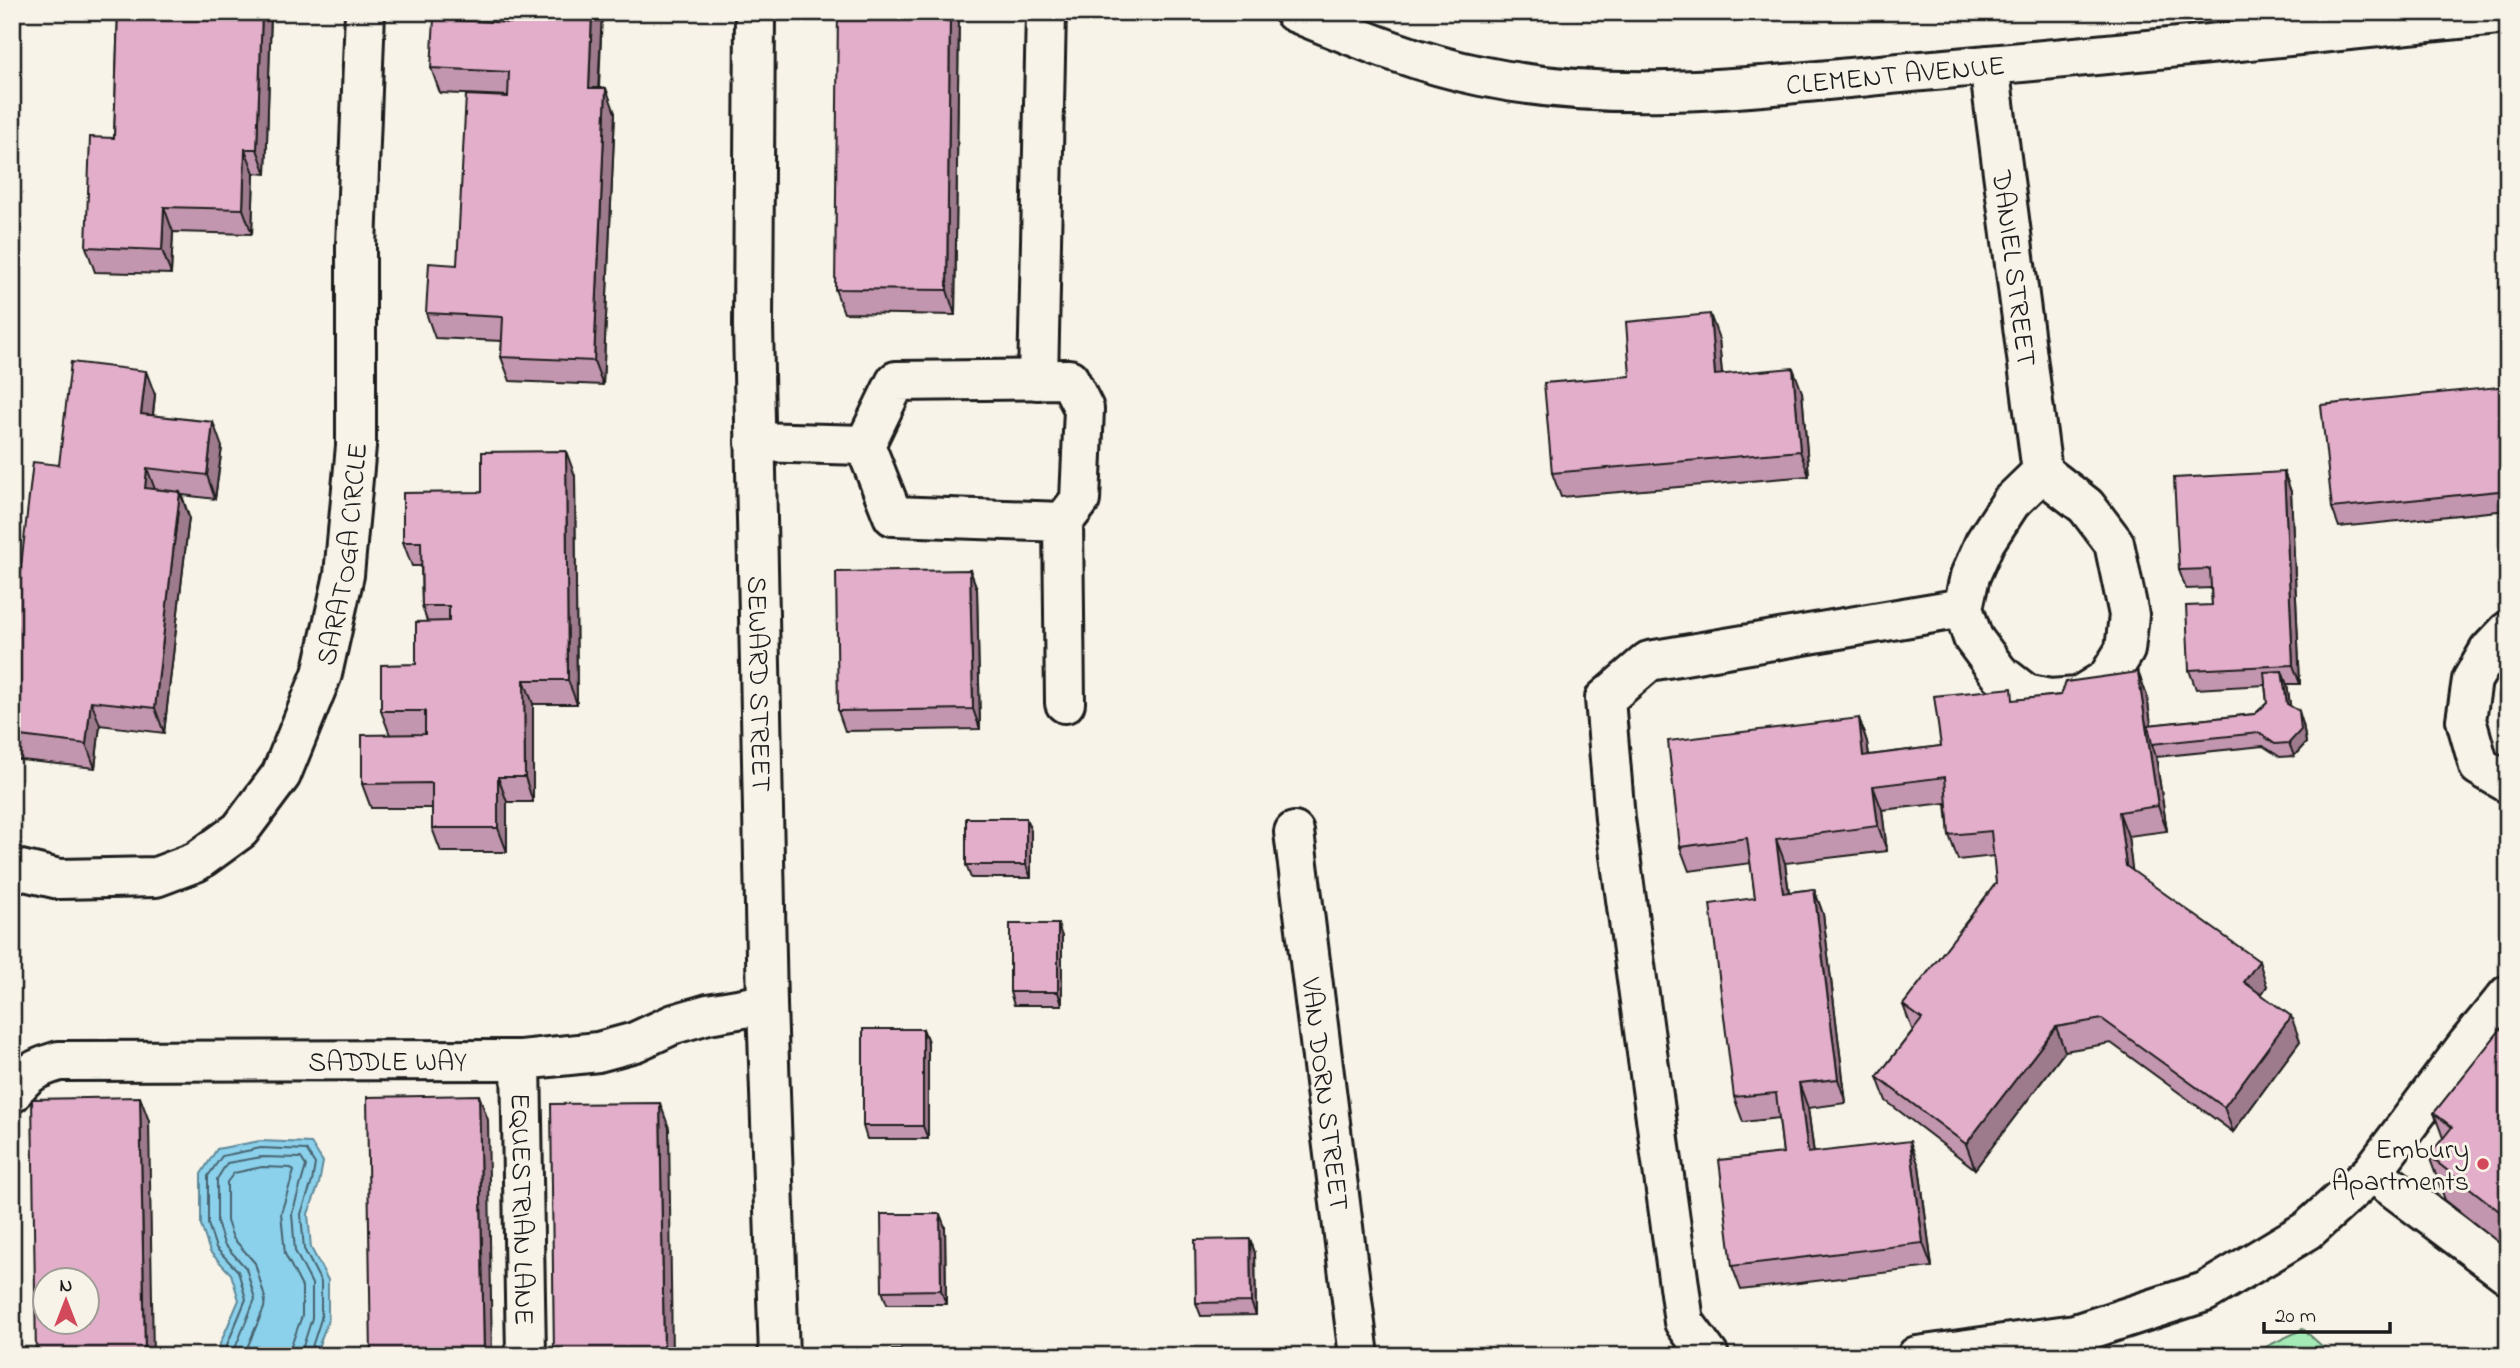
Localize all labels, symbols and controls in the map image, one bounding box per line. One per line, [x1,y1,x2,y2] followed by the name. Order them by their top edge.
[1784,47,2007,108] street label: CLEMENT AVENUE
[1979,167,2045,369] street label: DANIEL STREET
[307,441,380,670] street label: SARATOGA CIRCLE
[734,575,780,793] street label: SEWARD STREET
[1288,975,1358,1213] street label: VAN DORN STREET
[308,1043,467,1084] street label: SADDLE WAY
[498,1092,542,1326] street label: EQUESTRIAN LANE
[2332,1131,2469,1204] place label: Embury Apartments
[2475,1156,2491,1172] marker: Embury Apartments
[32,1266,102,1336] north arrow
[60,1273,73,1300] text: N
[2264,1291,2390,1335] scale bar
[2275,1302,2316,1332] text: 20 m

